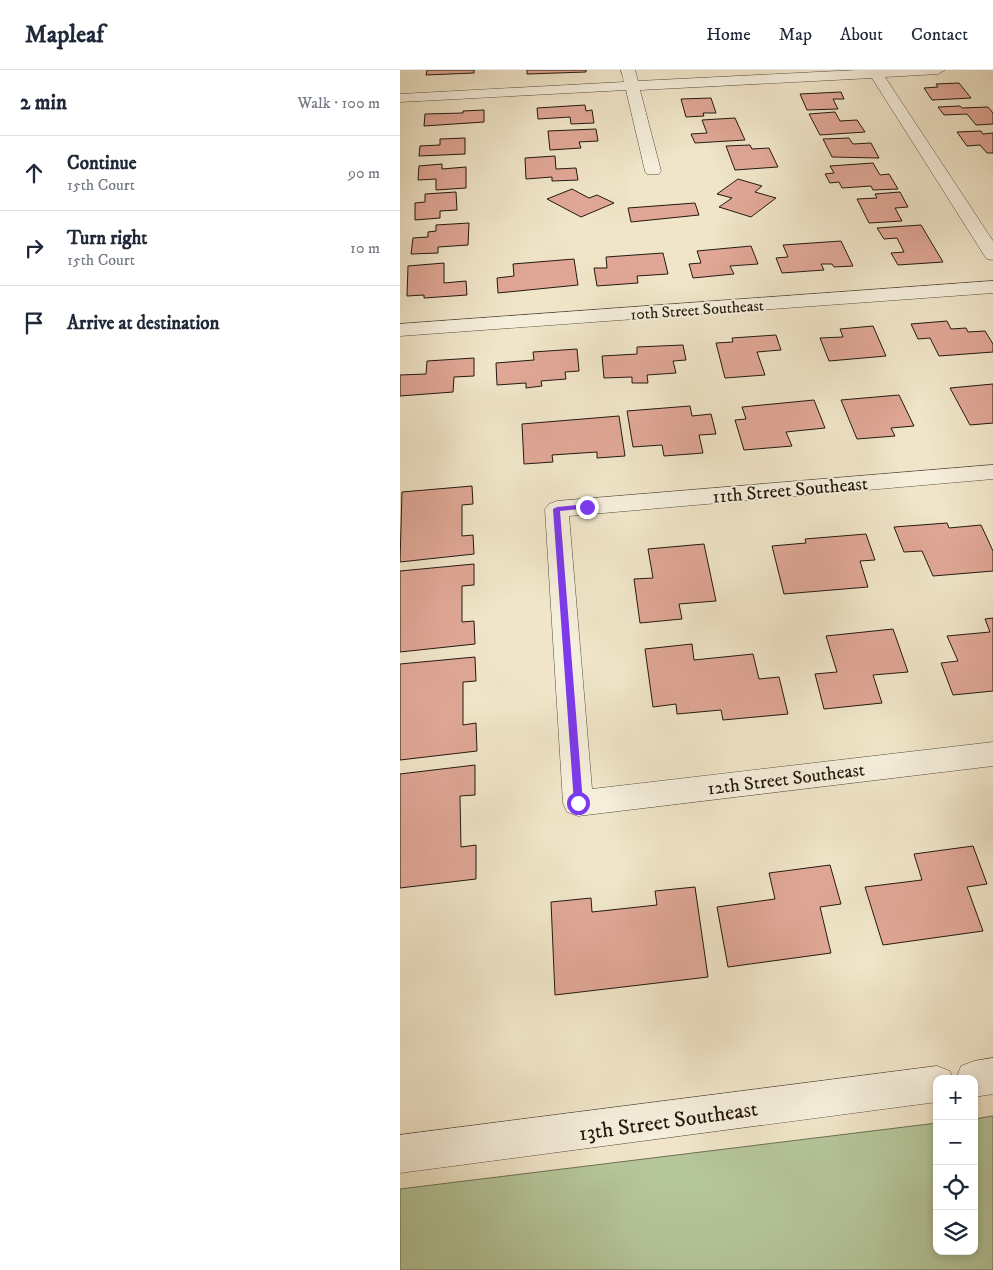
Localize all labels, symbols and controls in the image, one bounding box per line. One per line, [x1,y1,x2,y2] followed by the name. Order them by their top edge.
[25,20,104,50] text: Mapleaf
[706,24,751,46] text: Home
[779,24,812,46] text: Map
[840,24,883,46] text: About
[911,24,968,46] text: Contact
[20,90,67,116] text: 2 min
[298,93,380,113] text: Walk · 100 m
[67,152,137,175] text: Continue
[20,159,48,187] icon: ahead
[348,163,380,183] text: 90 m
[67,175,135,195] text: 15th Court
[67,227,147,250] text: Turn right
[20,234,48,262] icon: right
[350,238,380,258] text: 10 m
[67,250,135,270] text: 15th Court
[630,295,765,325] street label: 10th Street Southeast
[20,309,48,337] icon: arrive
[67,312,219,335] text: Arrive at destination
[712,472,869,509] street label: 11th Street Southeast
[576,496,599,519] route end
[706,758,866,801] street label: 12th Street Southeast
[567,792,590,815] route start
[933,1075,978,1255] map controls
[933,1075,978,1120] button: +
[577,1096,759,1147] street label: 13th Street Southeast
[933,1120,978,1165] button: −
[933,1165,978,1210] button: locate
[933,1210,978,1255] button: layers

